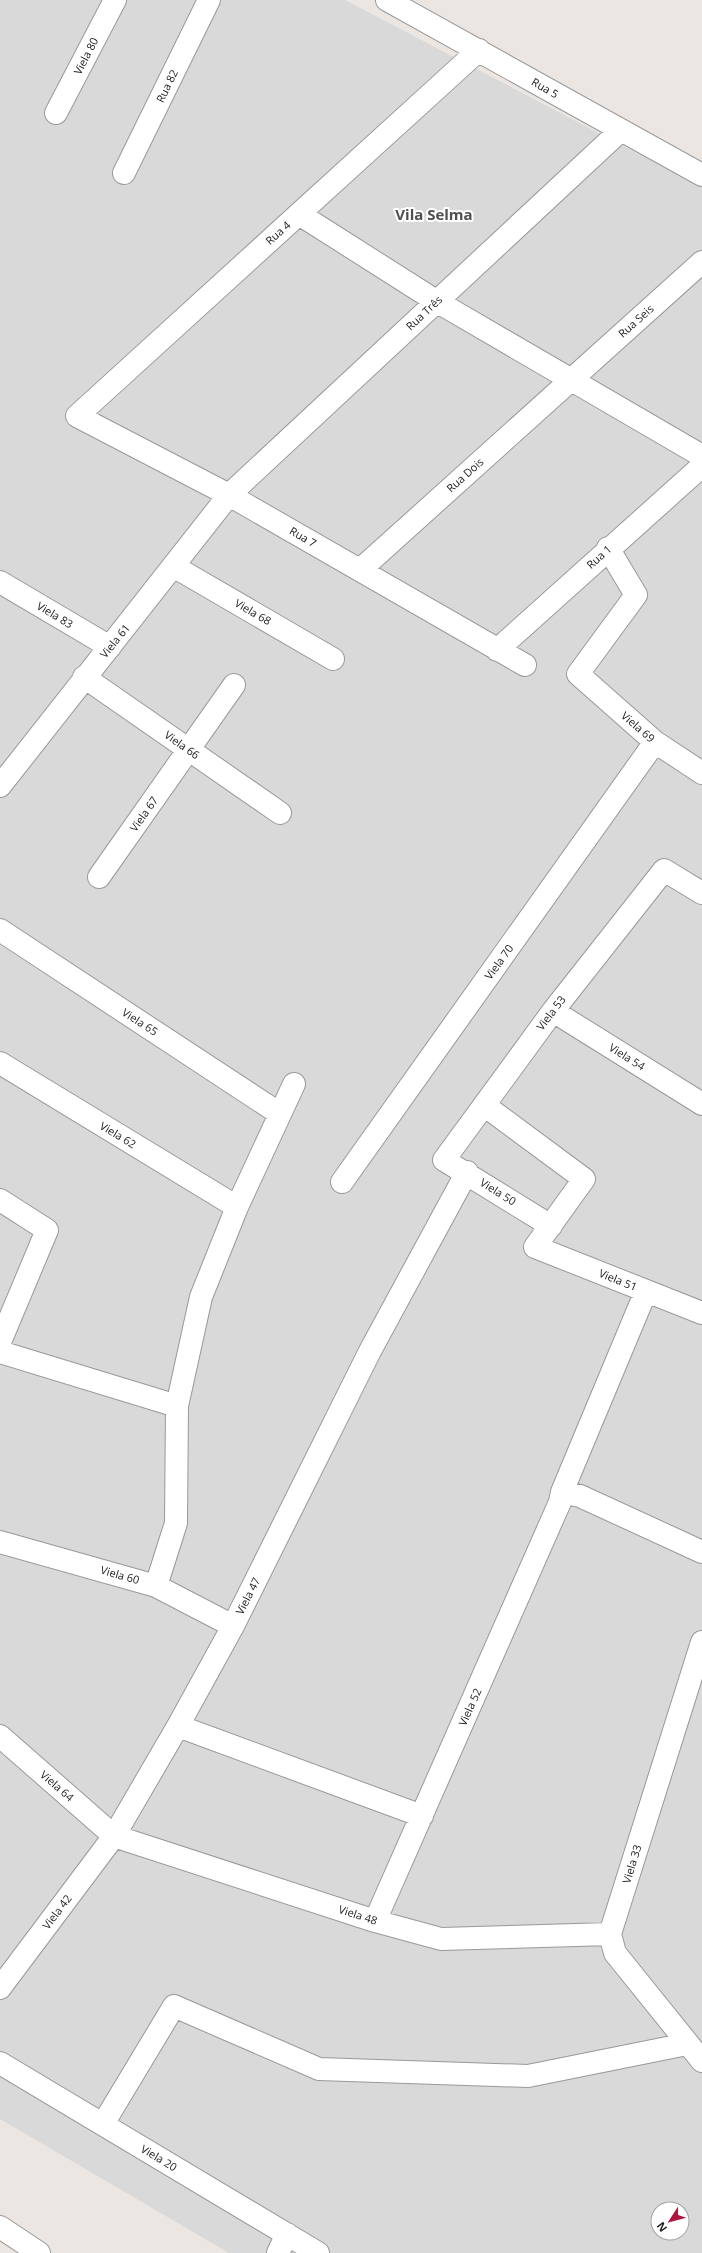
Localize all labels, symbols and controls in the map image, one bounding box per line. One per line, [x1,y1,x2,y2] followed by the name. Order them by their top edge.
[70,35,101,77] street label: Viela 80
[152,67,181,105] street label: Rua 82
[529,74,561,101] street label: Rua 5
[395,204,473,224] district label: Vila Selma
[262,217,294,248] street label: Rua 4
[402,292,445,333] street label: Rua Três
[615,301,657,340] street label: Rua Seis
[443,454,486,495] street label: Rua Dois
[287,523,319,550] street label: Rua 7
[583,541,614,572] street label: Rua 1
[232,595,274,628] street label: Viela 68
[34,598,76,631] street label: Viela 83
[96,620,133,661] street label: Viela 61
[618,708,658,745] street label: Viela 69
[162,727,203,762] street label: Viela 66
[126,793,161,834] street label: Viela 67
[481,941,516,982] street label: Viela 70
[533,992,569,1033] street label: Viela 53
[119,1004,161,1039] street label: Viela 65
[606,1040,649,1074] street label: Viela 54
[97,1118,139,1151] street label: Viela 62
[477,1175,519,1208] street label: Viela 50
[597,1265,639,1294] street label: Viela 51
[99,1562,141,1587] street label: Viela 60
[232,1575,263,1617] street label: Viela 47
[455,1686,484,1728] street label: Viela 52
[37,1767,78,1805] street label: Viela 64
[619,1843,645,1885] street label: Viela 33
[39,1891,75,1932] street label: Viela 42
[337,1901,379,1928] street label: Viela 48
[138,2141,180,2174] street label: Viela 20
[650,2201,690,2241] north arrow
[653,2219,670,2235] text: N

